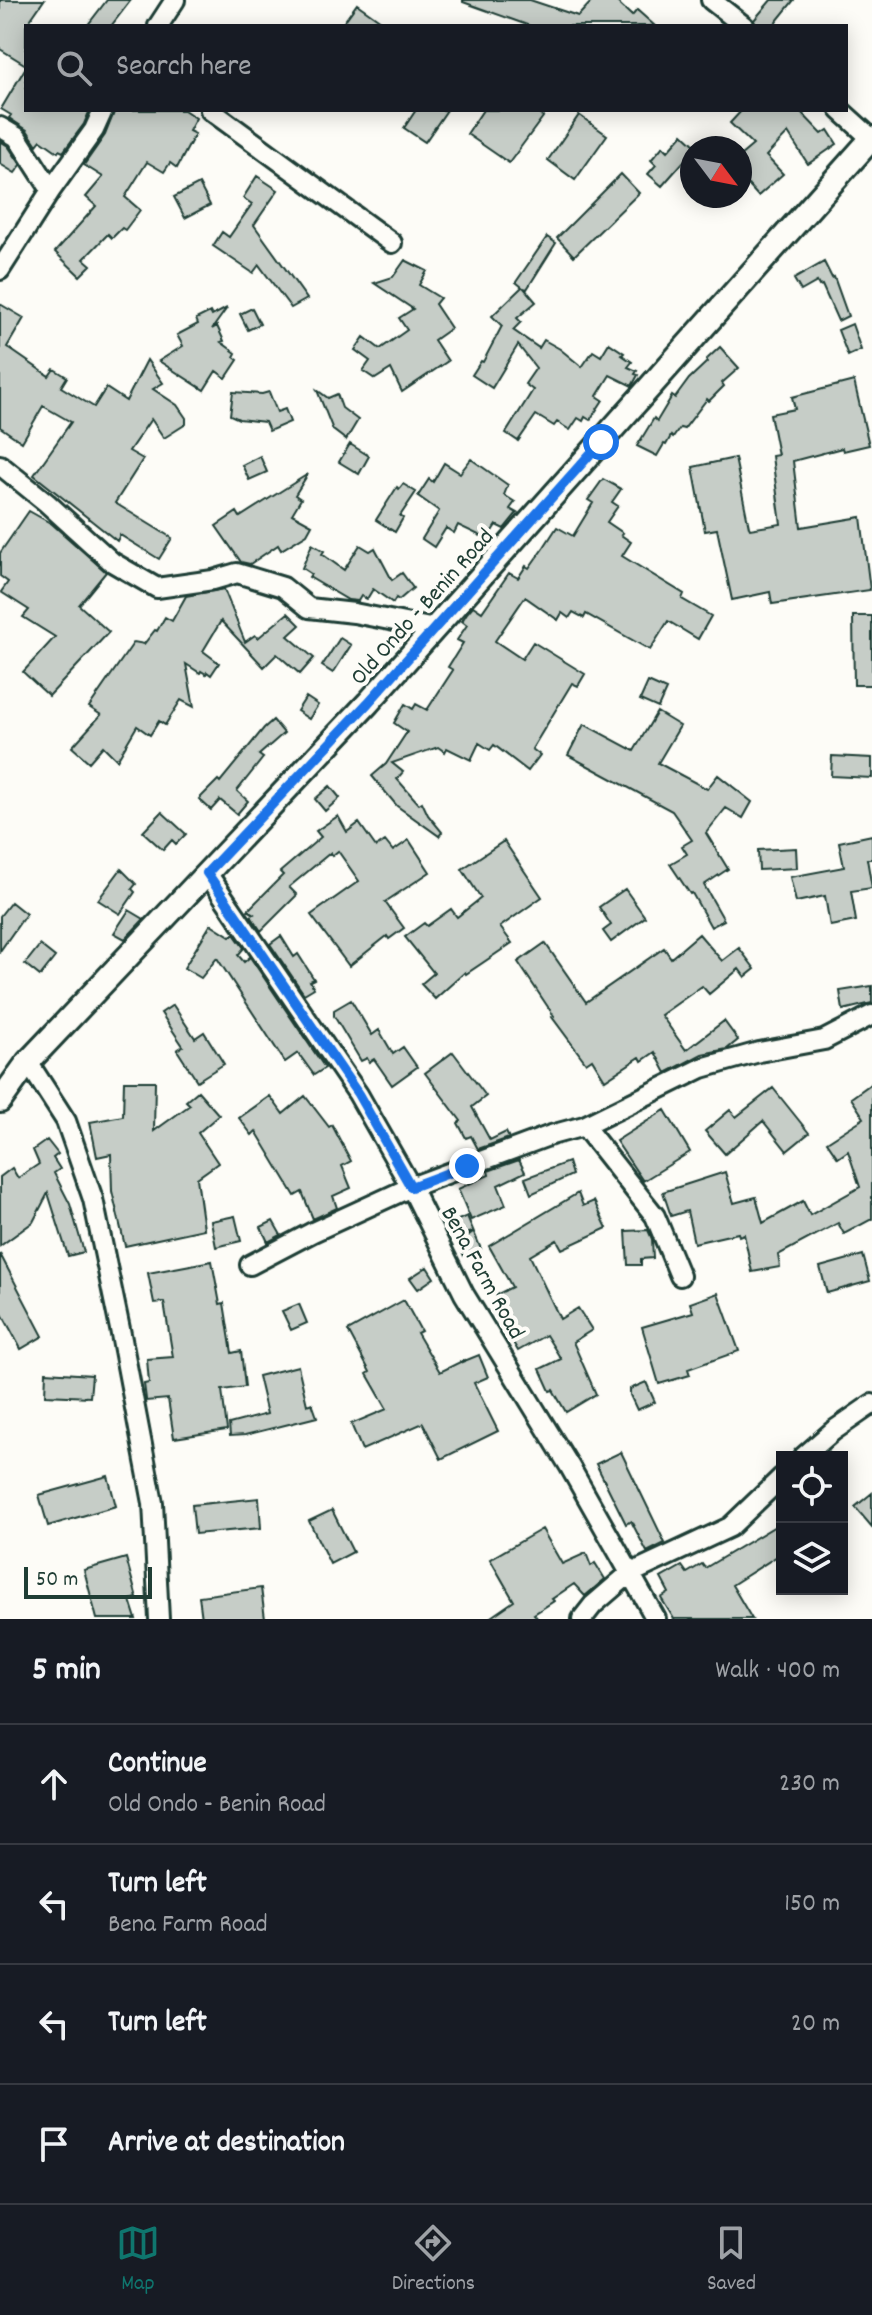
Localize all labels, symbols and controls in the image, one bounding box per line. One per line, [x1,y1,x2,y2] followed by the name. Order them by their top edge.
[24,24,848,112] search box
[52,46,96,90] icon: search
[116,47,252,90] text: Search here
[680,136,752,208] north arrow
[583,424,619,460] route start
[343,522,503,694] street label: Old Ondo - Benin Road
[449,1148,485,1184] route end
[431,1201,532,1346] street label: Bena Farm Road
[776,1451,848,1595] map controls
[776,1451,848,1523] button: locate
[776,1523,848,1595] button: layers
[24,1563,152,1599] scale bar
[36,1565,78,1596] text: 50 m
[32,1647,101,1696] text: 5 min
[715,1653,840,1690] text: Walk · 400 m
[108,1744,207,1787] text: Continue
[32,1762,76,1806] icon: ahead
[779,1766,840,1803] text: 230 m
[108,1787,326,1824] text: Old Ondo - Benin Road
[108,1864,207,1907] text: Turn left
[32,1882,76,1926] icon: left
[784,1886,840,1923] text: 150 m
[108,1907,268,1944] text: Bena Farm Road
[32,2002,76,2046] icon: left
[108,2003,207,2046] text: Turn left
[791,2006,840,2043] text: 20 m
[32,2122,76,2166] icon: arrive
[108,2123,345,2166] text: Arrive at destination
[116,2221,160,2300] tab: Map
[392,2221,475,2300] tab: Directions
[707,2221,756,2300] tab: Saved

